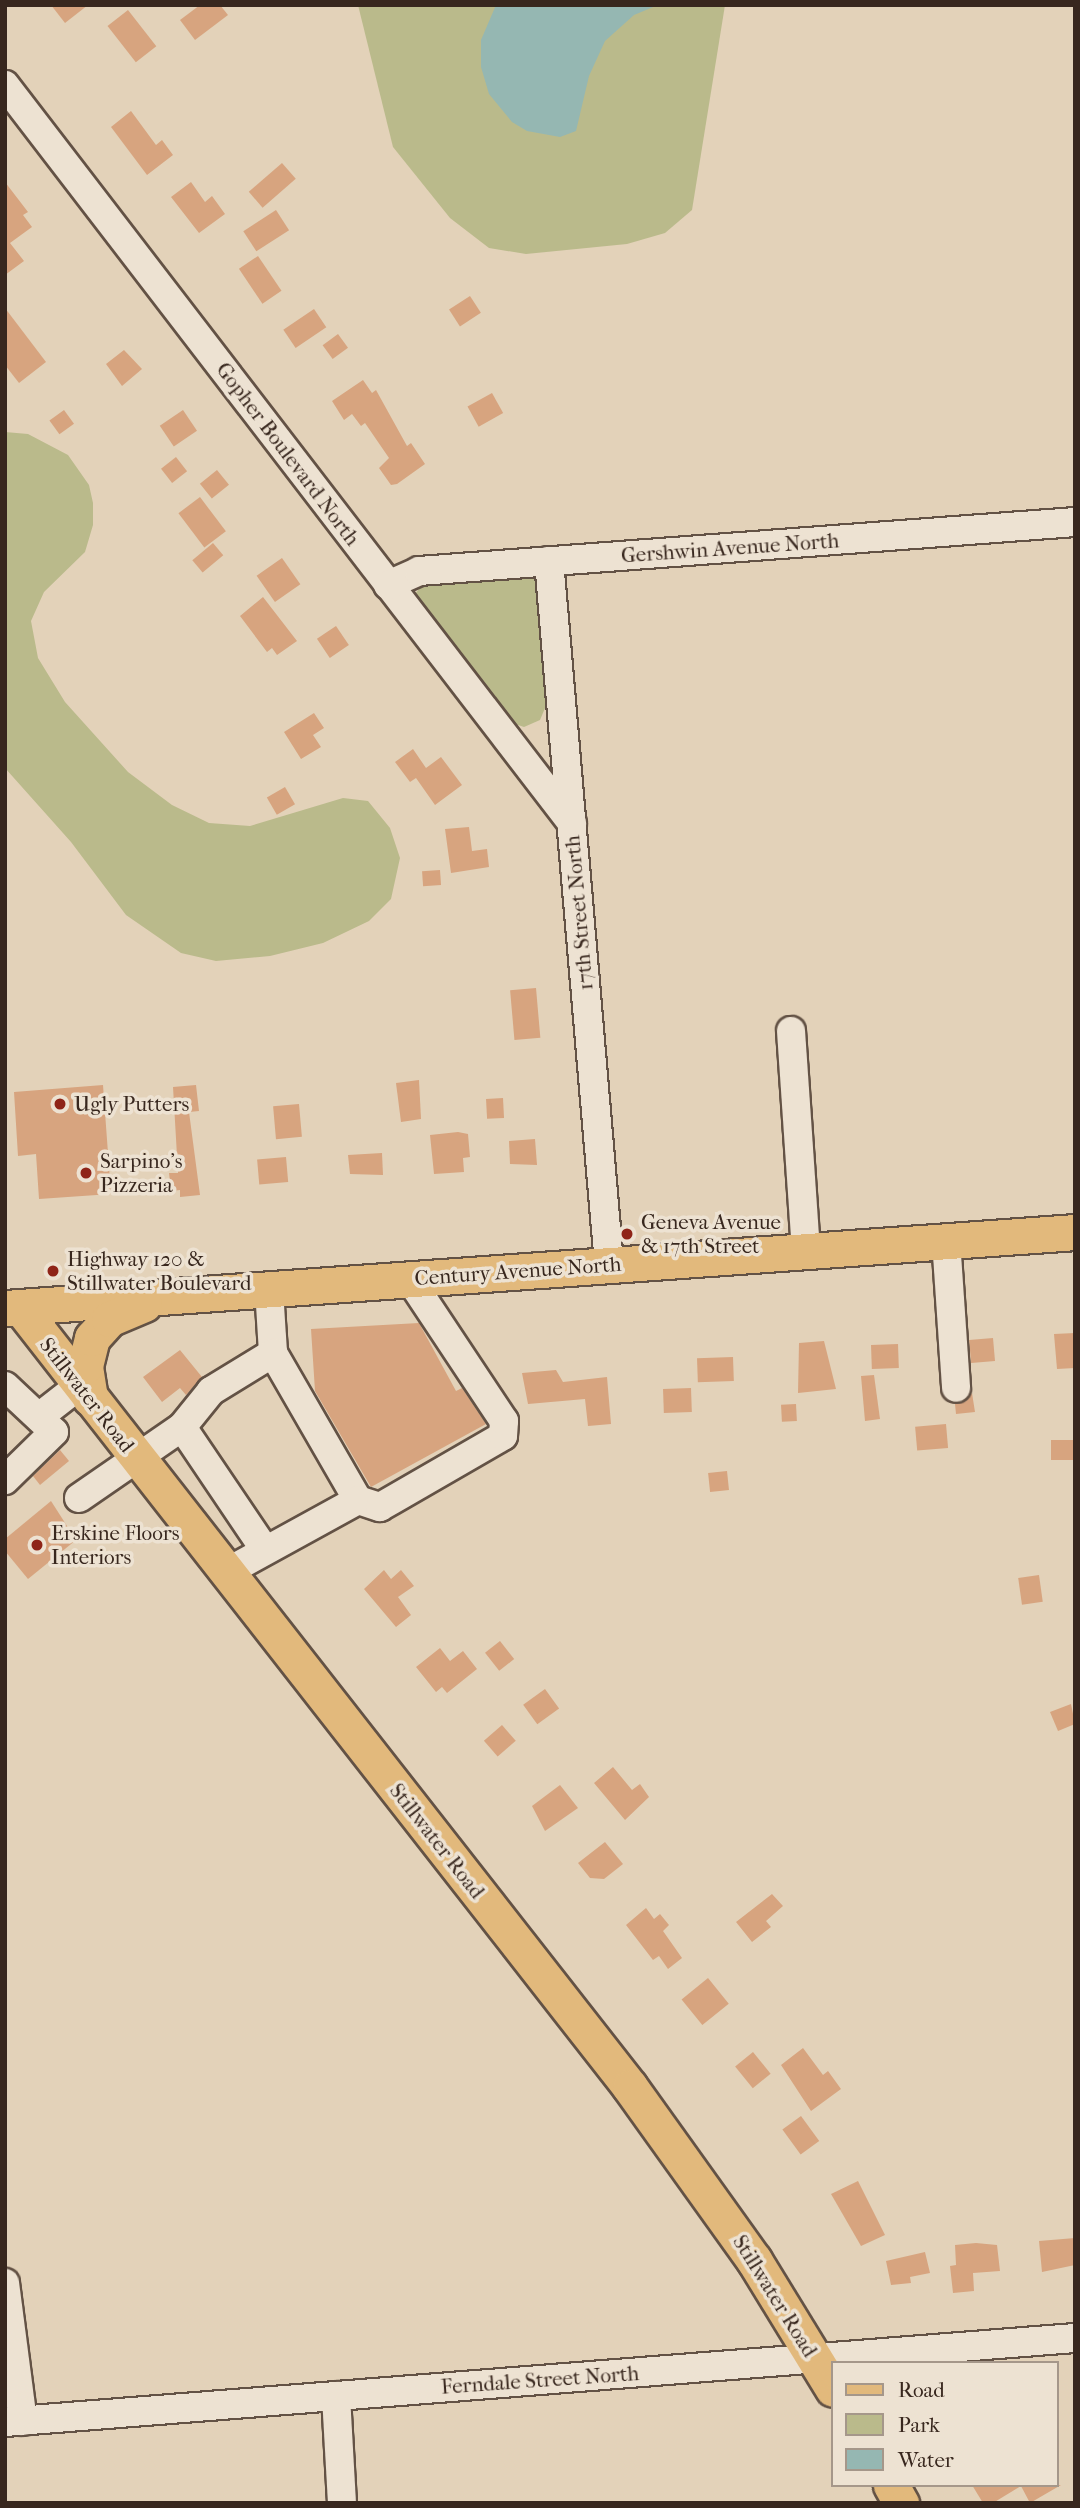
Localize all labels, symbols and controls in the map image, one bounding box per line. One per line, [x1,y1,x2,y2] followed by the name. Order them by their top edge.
[211,357,365,551] street label: Gopher Boulevard North
[620,528,840,568] street label: Gershwin Avenue North
[560,834,598,992] street label: 17th Street North
[74,1091,189,1117] place label: Ugly Putters
[52,1096,68,1112] marker: Ugly Putters
[100,1148,182,1198] place label: Sarpino's Pizzeria
[78,1165,94,1181] marker: Sarpino's Pizzeria
[641,1209,781,1259] place label: Geneva Avenue & 17th Street
[619,1226,635,1242] marker: Geneva Avenue & 17th Street
[67,1246,251,1296] place label: Highway 120 & Stillwater Boulevard
[414,1251,622,1291] street label: Century Avenue North
[45,1263,61,1279] marker: Highway 120 & Stillwater Boulevard
[34,1332,140,1458] street label: Stillwater Road
[51,1520,179,1570] place label: Erskine Floors Interiors
[29,1537,45,1553] marker: Erskine Floors Interiors
[384,1778,490,1904] street label: Stillwater Road
[727,2230,823,2362] street label: Stillwater Road
[440,2361,640,2399] street label: Ferndale Street North
[832,2361,1059,2487] legend
[898,2378,945,2402] text: Road
[898,2413,940,2437] text: Park
[898,2448,954,2472] text: Water

